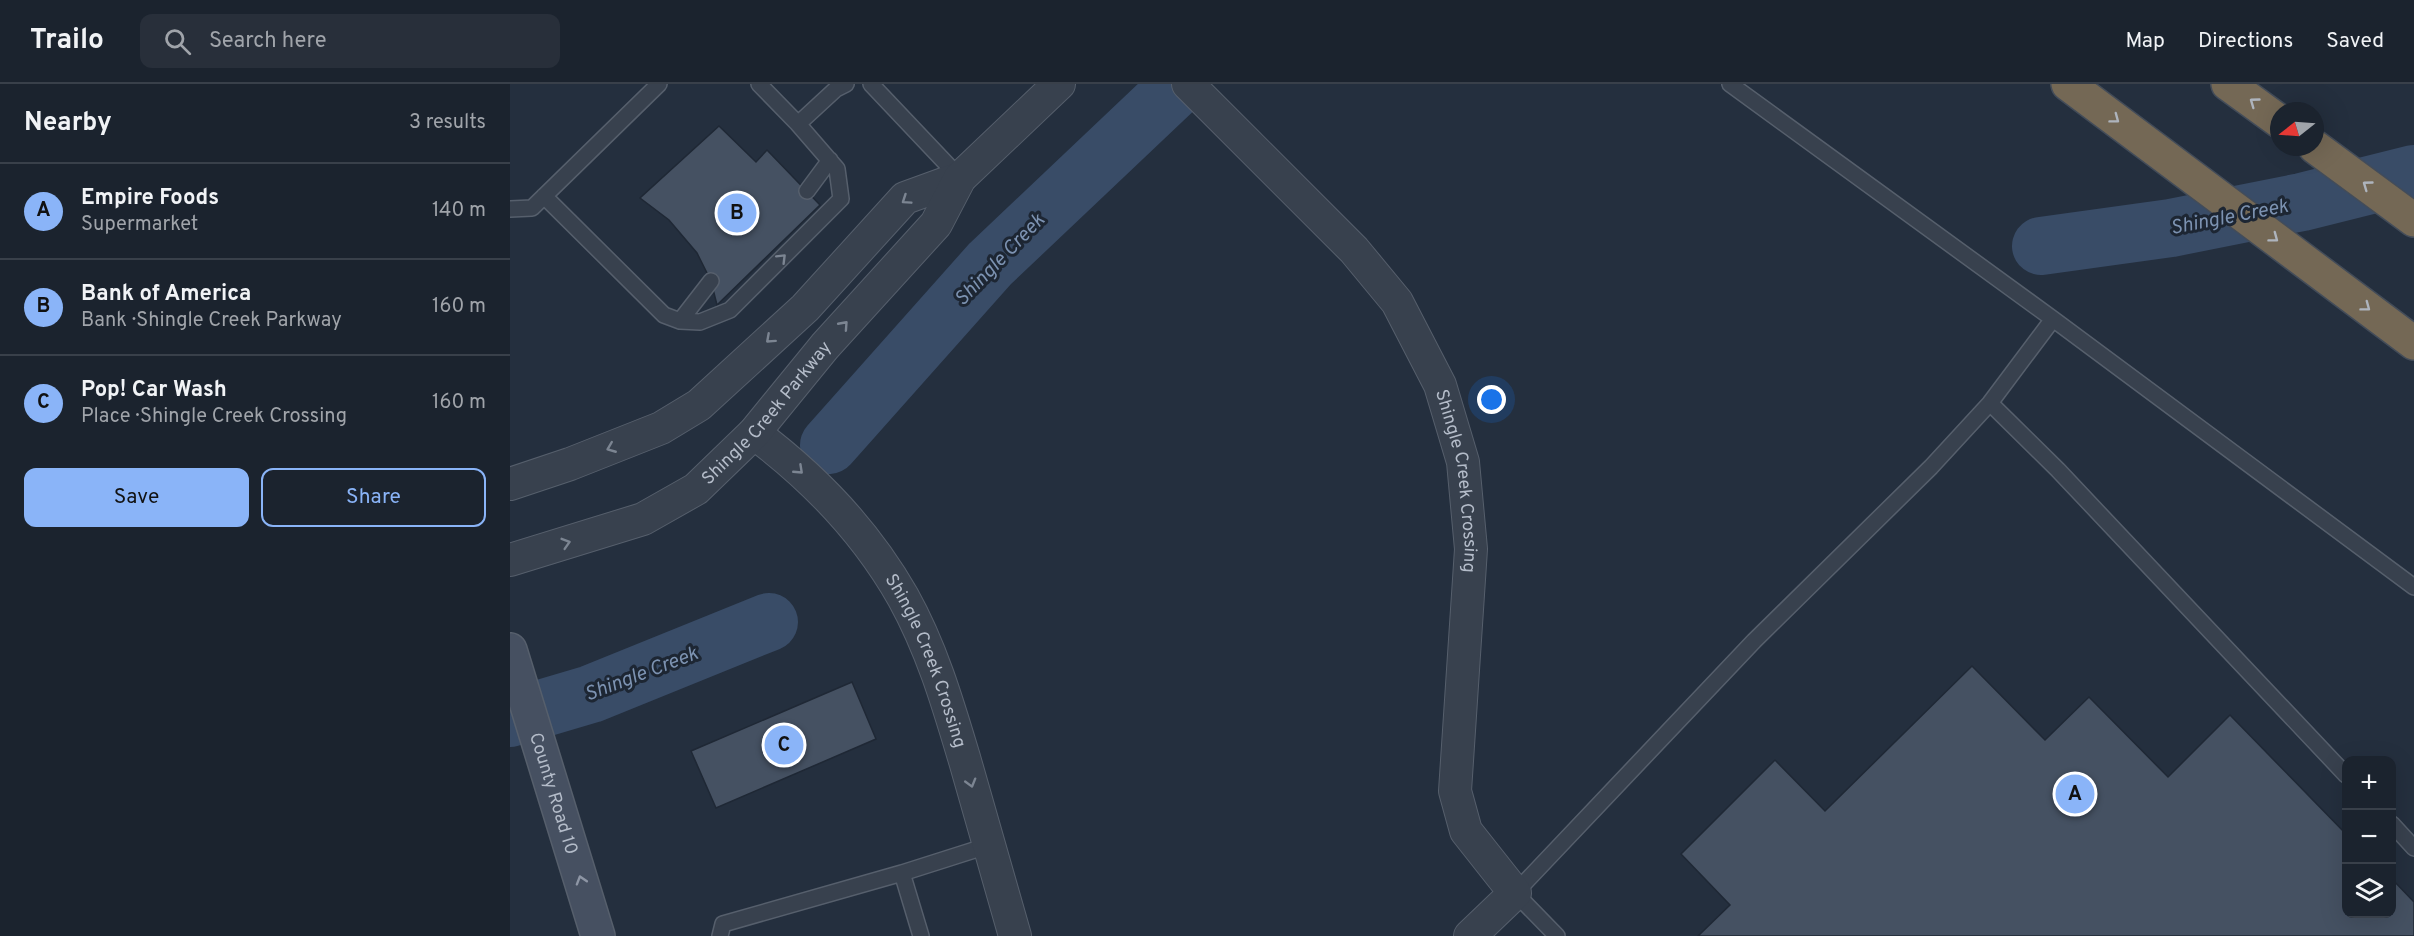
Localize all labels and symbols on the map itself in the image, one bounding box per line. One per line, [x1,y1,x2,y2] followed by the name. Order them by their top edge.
[2249,98,2260,109] one-way arrow
[2270,102,2324,156] north arrow
[2109,112,2120,123] one-way arrow
[2362,181,2373,192] one-way arrow
[718,190,756,236] pin: B
[902,193,913,204] one-way arrow
[2168,194,2291,242] water label: Shingle Creek
[950,208,1052,312] water label: Shingle Creek
[2267,231,2278,242] one-way arrow
[775,254,786,265] one-way arrow
[2360,300,2371,311] one-way arrow
[837,321,848,332] one-way arrow
[766,332,777,343] one-way arrow
[697,337,837,490] street label: Shingle Creek Parkway
[1477,385,1506,414] your location
[1429,387,1481,573] street label: Shingle Creek Crossing
[607,441,618,453] one-way arrow
[793,463,803,474] one-way arrow
[560,538,571,550] one-way arrow
[879,570,970,751] street label: Shingle Creek Crossing
[581,641,703,708] water label: Shingle Creek
[764,722,804,768] pin: C
[523,730,582,858] street label: County Road 10
[2056,772,2094,816] pin: A
[964,777,976,788] one-way arrow
[575,875,588,886] one-way arrow

